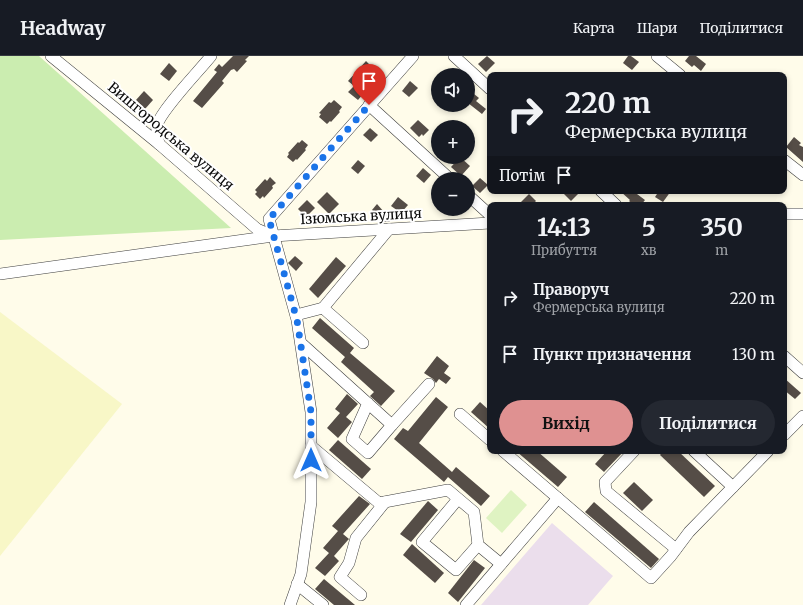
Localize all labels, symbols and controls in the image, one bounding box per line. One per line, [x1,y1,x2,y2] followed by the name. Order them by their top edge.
[20,16,106,40] text: Headway
[573,19,615,37] text: Карта
[637,19,678,37] text: Шари
[700,19,783,37] text: Поділитися
[352,64,386,105] pin
[431,68,475,216] map controls
[431,68,475,112] button: sound
[358,70,380,92] icon: arrive
[104,78,238,194] street label: Вишгородська вулиця
[565,85,651,121] text: 220 m
[499,88,551,140] icon: right
[431,120,475,164] button: +
[565,120,747,143] text: Фермерська вулиця
[553,164,575,186] icon: arrive
[499,166,545,185] text: Потім
[431,172,475,216] button: −
[300,204,422,228] street label: Ізюмська вулиця
[537,212,591,243] text: 14:13
[642,212,656,243] text: 5
[701,212,743,243] text: 350
[531,242,597,259] text: Прибуття
[641,242,656,259] text: хв
[715,242,728,259] text: m
[533,280,609,299] text: Праворуч
[499,287,521,309] icon: right
[730,289,775,308] text: 220 m
[533,299,665,316] text: Фермерська вулиця
[499,343,521,365] icon: arrive
[533,345,691,364] text: Пункт призначення
[732,345,775,364] text: 130 m
[499,400,633,446] button: Вихід
[641,400,775,446] button: Поділитися
[290,439,332,481] position arrow

